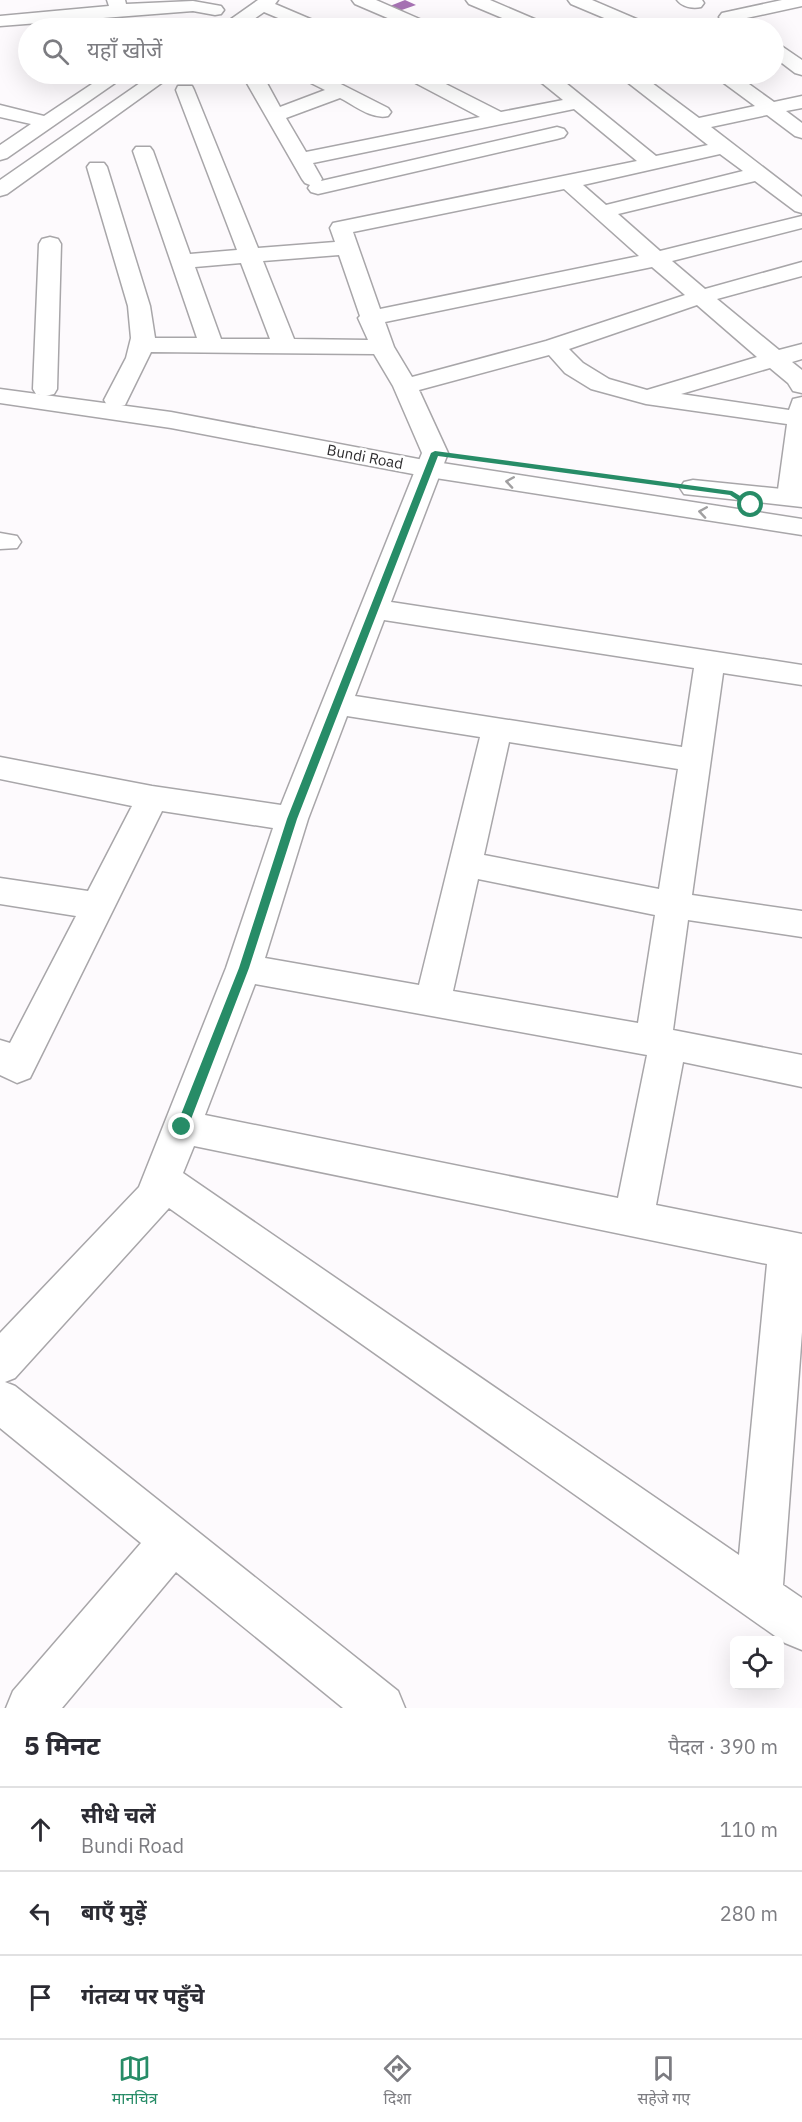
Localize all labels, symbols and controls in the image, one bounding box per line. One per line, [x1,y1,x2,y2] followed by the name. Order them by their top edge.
[18,18,784,84] search box
[39,35,72,68] icon: search
[87,35,162,64] text: यहाँ खोजें
[325,440,405,473] street label: Bundi Road
[505,476,515,488] one-way arrow
[737,491,763,517] route start
[698,506,707,518] one-way arrow
[168,1113,194,1139] route end
[730,1636,784,1690] map controls
[730,1636,784,1690] button: locate
[24,1728,100,1762] text: 5 मिनट
[668,1733,778,1760] text: पैदल · 390 m
[81,1800,156,1829] text: सीधे चलें
[24,1813,57,1846] icon: ahead
[720,1816,778,1843] text: 110 m
[81,1832,184,1859] text: Bundi Road
[24,1897,57,1930] icon: left
[81,1897,147,1926] text: बाएँ मुड़ें
[720,1900,778,1927] text: 280 m
[24,1981,57,2014] icon: arrive
[81,1981,205,2010] text: गंतव्य पर पहुँचे
[112,2052,157,2111] tab: मानचित्र
[381,2052,414,2111] tab: दिशा
[637,2052,690,2111] tab: सहेजे गए

